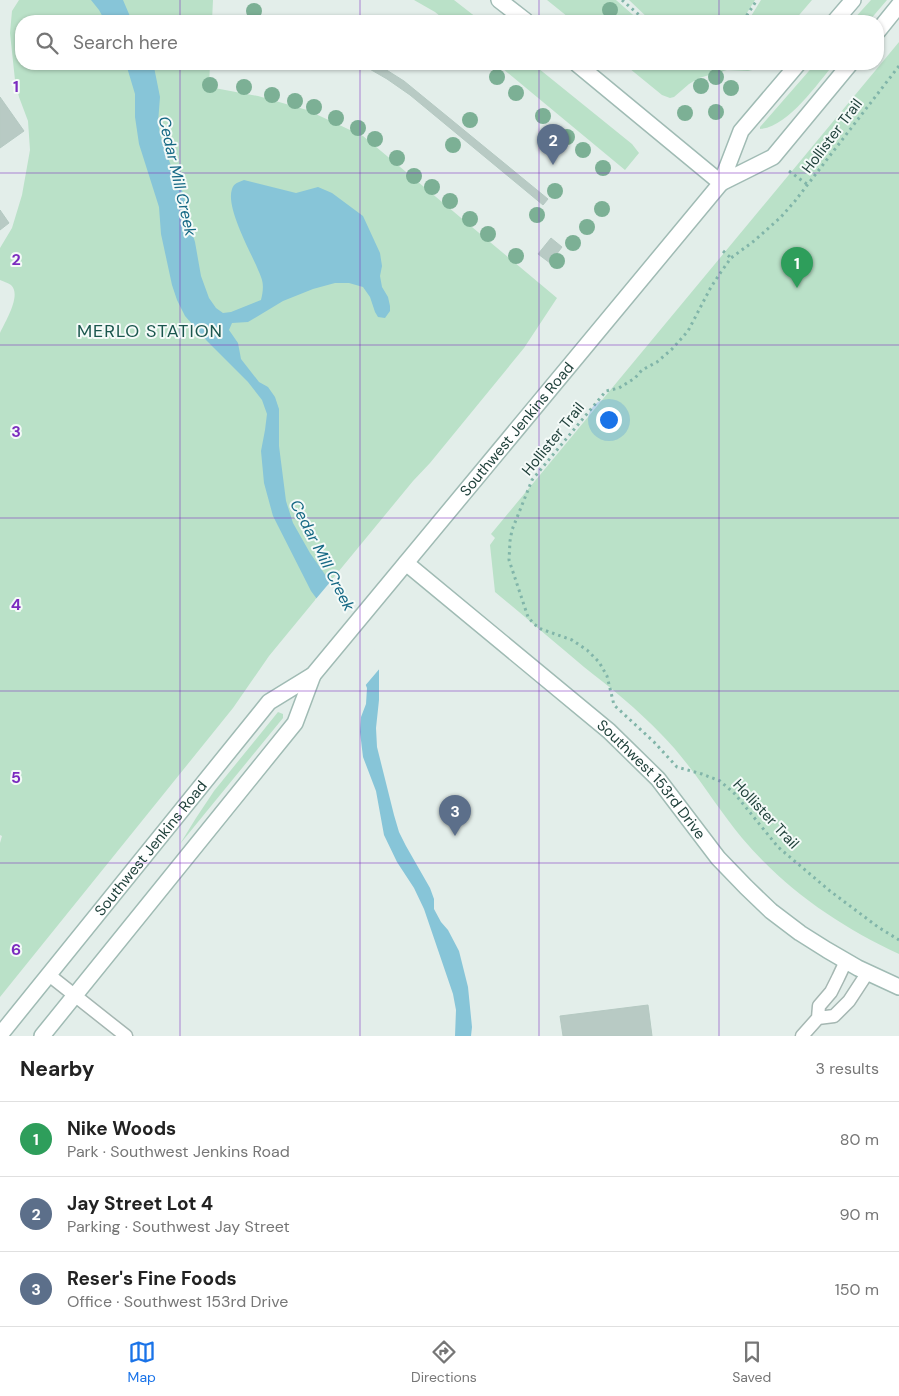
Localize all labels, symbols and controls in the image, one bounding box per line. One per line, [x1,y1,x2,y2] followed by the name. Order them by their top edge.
[15,15,884,70] search box
[33,29,61,57] icon: search
[73,30,178,55] text: Search here
[13,76,19,97] text: 1
[797,95,867,177] street label: Hollister Trail
[154,114,202,239] water label: Cedar Mill Creek
[537,124,569,165] pin: 2
[781,247,813,288] pin: 1
[11,249,21,270] text: 2
[77,319,223,343] district label: MERLO STATION
[455,358,578,500] street label: Southwest Jenkins Road
[517,398,589,480] street label: Hollister Trail
[596,407,622,433] your location
[11,421,21,442] text: 3
[285,496,360,615] water label: Cedar Mill Creek
[11,594,21,615] text: 4
[593,715,710,843] street label: Southwest 153rd Drive
[11,767,21,788] text: 5
[728,775,804,853] street label: Hollister Trail
[90,776,212,920] street label: Southwest Jenkins Road
[439,795,471,836] pin: 3
[11,939,21,960] text: 6
[20,1055,94,1083] text: Nearby
[816,1058,879,1079] text: 3 results
[67,1116,176,1141] text: Nike Woods
[33,1129,39,1150] text: 1
[840,1129,879,1150] text: 80 m
[67,1141,290,1162] text: Park · Southwest Jenkins Road
[67,1191,213,1216] text: Jay Street Lot 4
[31,1204,41,1225] text: 2
[839,1204,879,1225] text: 90 m
[67,1216,290,1237] text: Parking · Southwest Jay Street
[67,1266,237,1291] text: Reser's Fine Foods
[31,1279,41,1300] text: 3
[835,1279,879,1300] text: 150 m
[67,1291,288,1312] text: Office · Southwest 153rd Drive
[128,1338,156,1386] tab: Map
[411,1338,477,1386] tab: Directions
[732,1338,771,1386] tab: Saved

